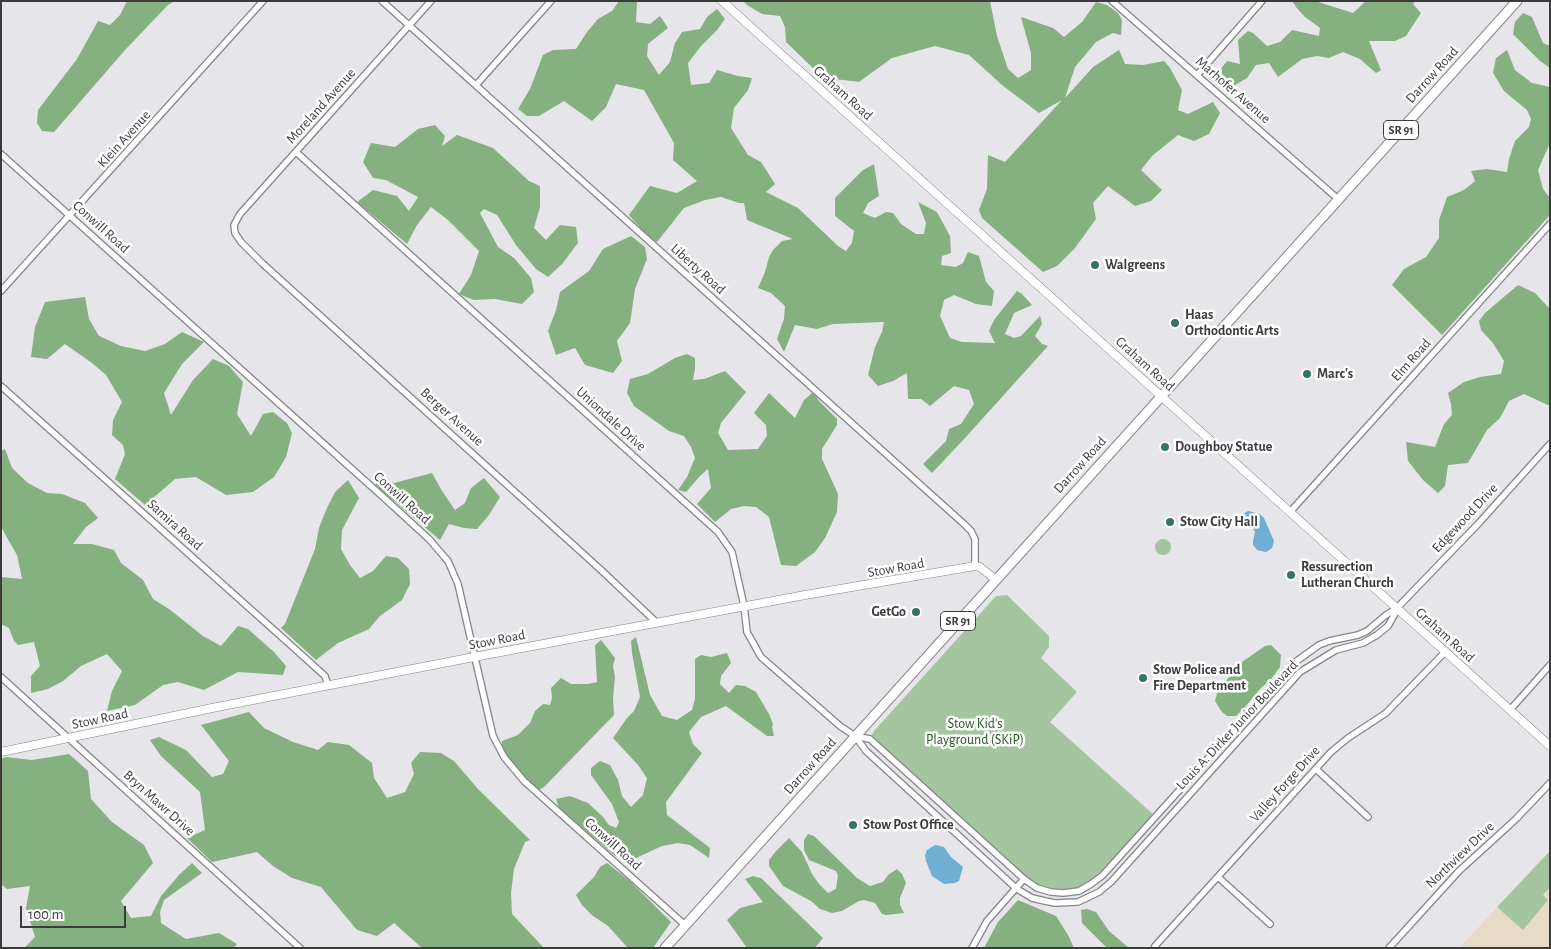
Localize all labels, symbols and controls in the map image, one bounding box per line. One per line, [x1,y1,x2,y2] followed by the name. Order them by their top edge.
[1402,43,1462,107] street label: Darrow Road
[1192,53,1274,127] street label: Marhofer Avenue
[810,62,876,124] street label: Graham Road
[283,65,359,147] street label: Moreland Avenue
[94,107,154,171] street label: Klein Avenue
[1384,120,1418,140] road number: SR 91
[69,197,133,257] street label: Conwill Road
[667,240,729,298] street label: Liberty Road
[1105,257,1165,273] place label: Walgreens
[1089,259,1101,271] marker: Walgreens
[1185,307,1279,340] place label: Haas Orthodontic Arts
[1169,317,1181,329] marker: Haas Orthodontic Arts
[1112,333,1178,395] street label: Graham Road
[1388,335,1434,385] street label: Elm Road
[1317,366,1353,382] place label: Marc's
[1301,368,1313,380] marker: Marc's
[573,383,649,455] street label: Uniondale Drive
[417,384,487,450] street label: Berger Avenue
[1050,433,1110,497] street label: Darrow Road
[1175,439,1272,455] place label: Doughboy Statue
[1159,441,1171,453] marker: Doughboy Statue
[370,468,434,528] street label: Conwill Road
[1429,480,1501,556] street label: Edgewood Drive
[144,496,206,554] street label: Samira Road
[1180,514,1258,530] place label: Stow City Hall
[1164,516,1176,528] marker: Stow City Hall
[866,555,926,581] street label: Stow Road
[1301,559,1394,592] place label: Ressurection Lutheran Church
[1285,569,1297,581] marker: Ressurection Lutheran Church
[871,604,906,620] place label: GetGo
[1412,604,1478,666] street label: Graham Road
[910,606,922,618] marker: GetGo
[940,612,976,630] road number: SR 91
[467,626,527,654] street label: Stow Road
[1173,657,1301,793] street label: Louis A. Dirker Junior Boulevard
[1153,662,1246,694] place label: Stow Police and Fire Department
[1137,672,1149,684] marker: Stow Police and Fire Department
[70,705,130,733] street label: Stow Road
[926,716,1024,749] park label: Stow Kid's Playground (SKiP)
[780,734,840,798] street label: Darrow Road
[1246,742,1324,826] street label: Valley Forge Drive
[120,767,198,839] street label: Bryn Mawr Drive
[581,814,645,874] street label: Conwill Road
[863,817,954,833] place label: Stow Post Office
[1422,818,1498,892] street label: Northview Drive
[847,819,859,831] marker: Stow Post Office
[22,896,129,928] scale bar
[28,907,63,922] text: 100 m

